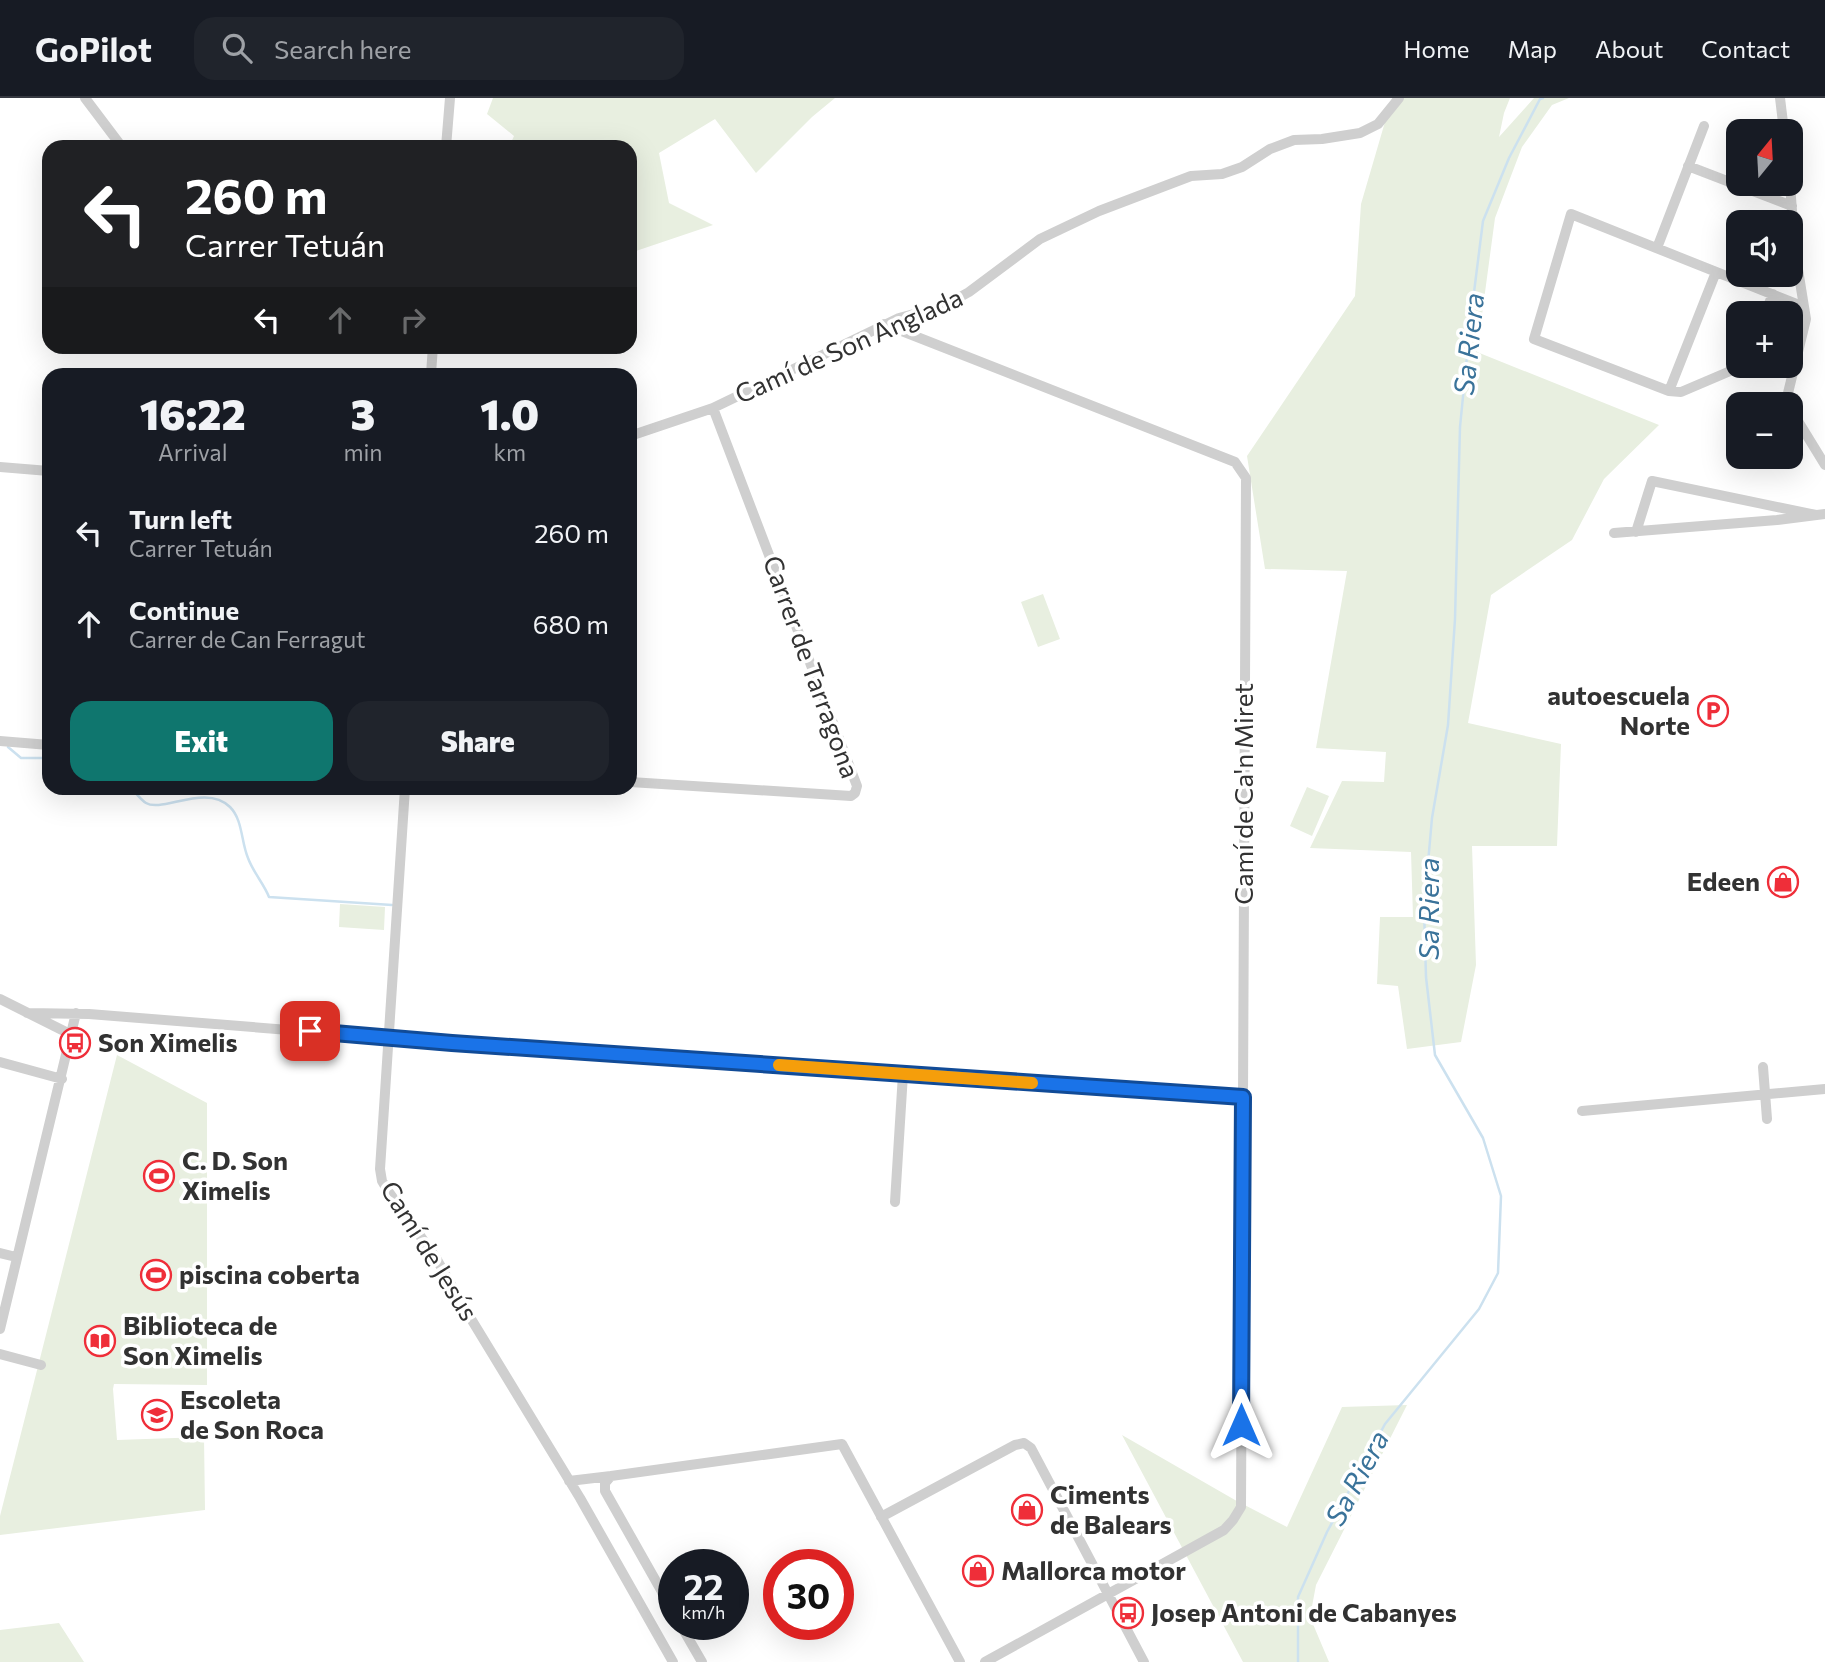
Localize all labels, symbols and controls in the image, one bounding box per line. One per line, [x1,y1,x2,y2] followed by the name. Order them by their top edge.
[194,17,684,80] search box
[35,28,152,69] text: GoPilot
[218,29,256,67] icon: search
[274,33,411,64] text: Search here
[1404,34,1470,63] text: Home
[1508,34,1557,63] text: Map
[1595,34,1663,63] text: About
[1701,34,1790,63] text: Contact
[1726,119,1802,196] north arrow
[1726,119,1803,469] map controls
[185,164,327,224] text: 260 m
[70,168,161,259] icon: left
[1726,210,1803,287] button: sound
[185,224,385,264] text: Carrer Tetuán
[730,280,967,409] street label: Camí de Son Anglada
[1446,291,1490,397] water label: Sa Riera
[248,301,286,339] icon: left
[321,301,359,339] icon: ahead
[394,301,432,339] icon: right
[1726,301,1803,378] button: +
[140,387,246,439] text: 16:22
[351,387,375,439] text: 3
[480,387,539,439] text: 1.0
[1726,392,1803,469] button: −
[158,438,228,466] text: Arrival
[343,438,383,466] text: min
[494,438,526,466] text: km
[129,503,232,534] text: Turn left
[70,514,108,552] icon: left
[534,517,609,548] text: 260 m
[129,534,273,562] text: Carrer Tetuán
[758,551,867,782] street label: Carrer de Tarragona
[129,594,239,625] text: Continue
[70,605,108,643] icon: ahead
[533,608,609,639] text: 680 m
[129,625,365,653] text: Carrer de Can Ferragut
[1547,679,1690,740] place label: autoescuela Norte
[1227,683,1258,905] street label: Camí de Ca'n Miret
[1696,694,1730,728] parking icon: autoescuela Norte
[70,701,333,781] button: Exit
[347,701,609,781] button: Share
[1411,858,1445,960] water label: Sa Riera
[1687,865,1760,896] place label: Edeen
[1766,865,1800,899] shop icon: Edeen
[280,1001,340,1061] pin
[291,1012,329,1050] icon: arrive
[58,1026,92,1060] bus stop icon: Son Ximelis
[98,1026,238,1057] place label: Son Ximelis
[182,1144,288,1205] place label: C. D. Son Ximelis
[142,1159,176,1193] sports icon: C. D. Son Ximelis
[375,1175,486,1326] street label: Camí de Jesús
[139,1258,173,1292] sports icon: piscina coberta
[179,1258,360,1289] place label: piscina coberta
[123,1309,277,1370] place label: Biblioteca de Son Ximelis
[83,1324,117,1358] library icon: Biblioteca de Son Ximelis
[180,1383,324,1444] place label: Escoleta de Son Roca
[1204,1388,1278,1462] position arrow
[140,1398,174,1432] school or university icon: Escoleta de Son Roca
[1317,1424,1395,1531] water label: Sa Riera
[1050,1478,1172,1539] place label: Ciments de Balears
[1010,1493,1044,1527] shop icon: Ciments de Balears
[763,1549,854,1640] speed limit sign: 30
[961,1554,995,1588] shop icon: Mallorca motor
[1001,1554,1186,1585] place label: Mallorca motor
[684,1564,723,1607] text: 22
[1111,1596,1145,1630] bus stop icon: Josep Antoni de Cabanyes
[1151,1596,1457,1627] place label: Josep Antoni de Cabanyes
[682,1601,725,1623] text: km/h

